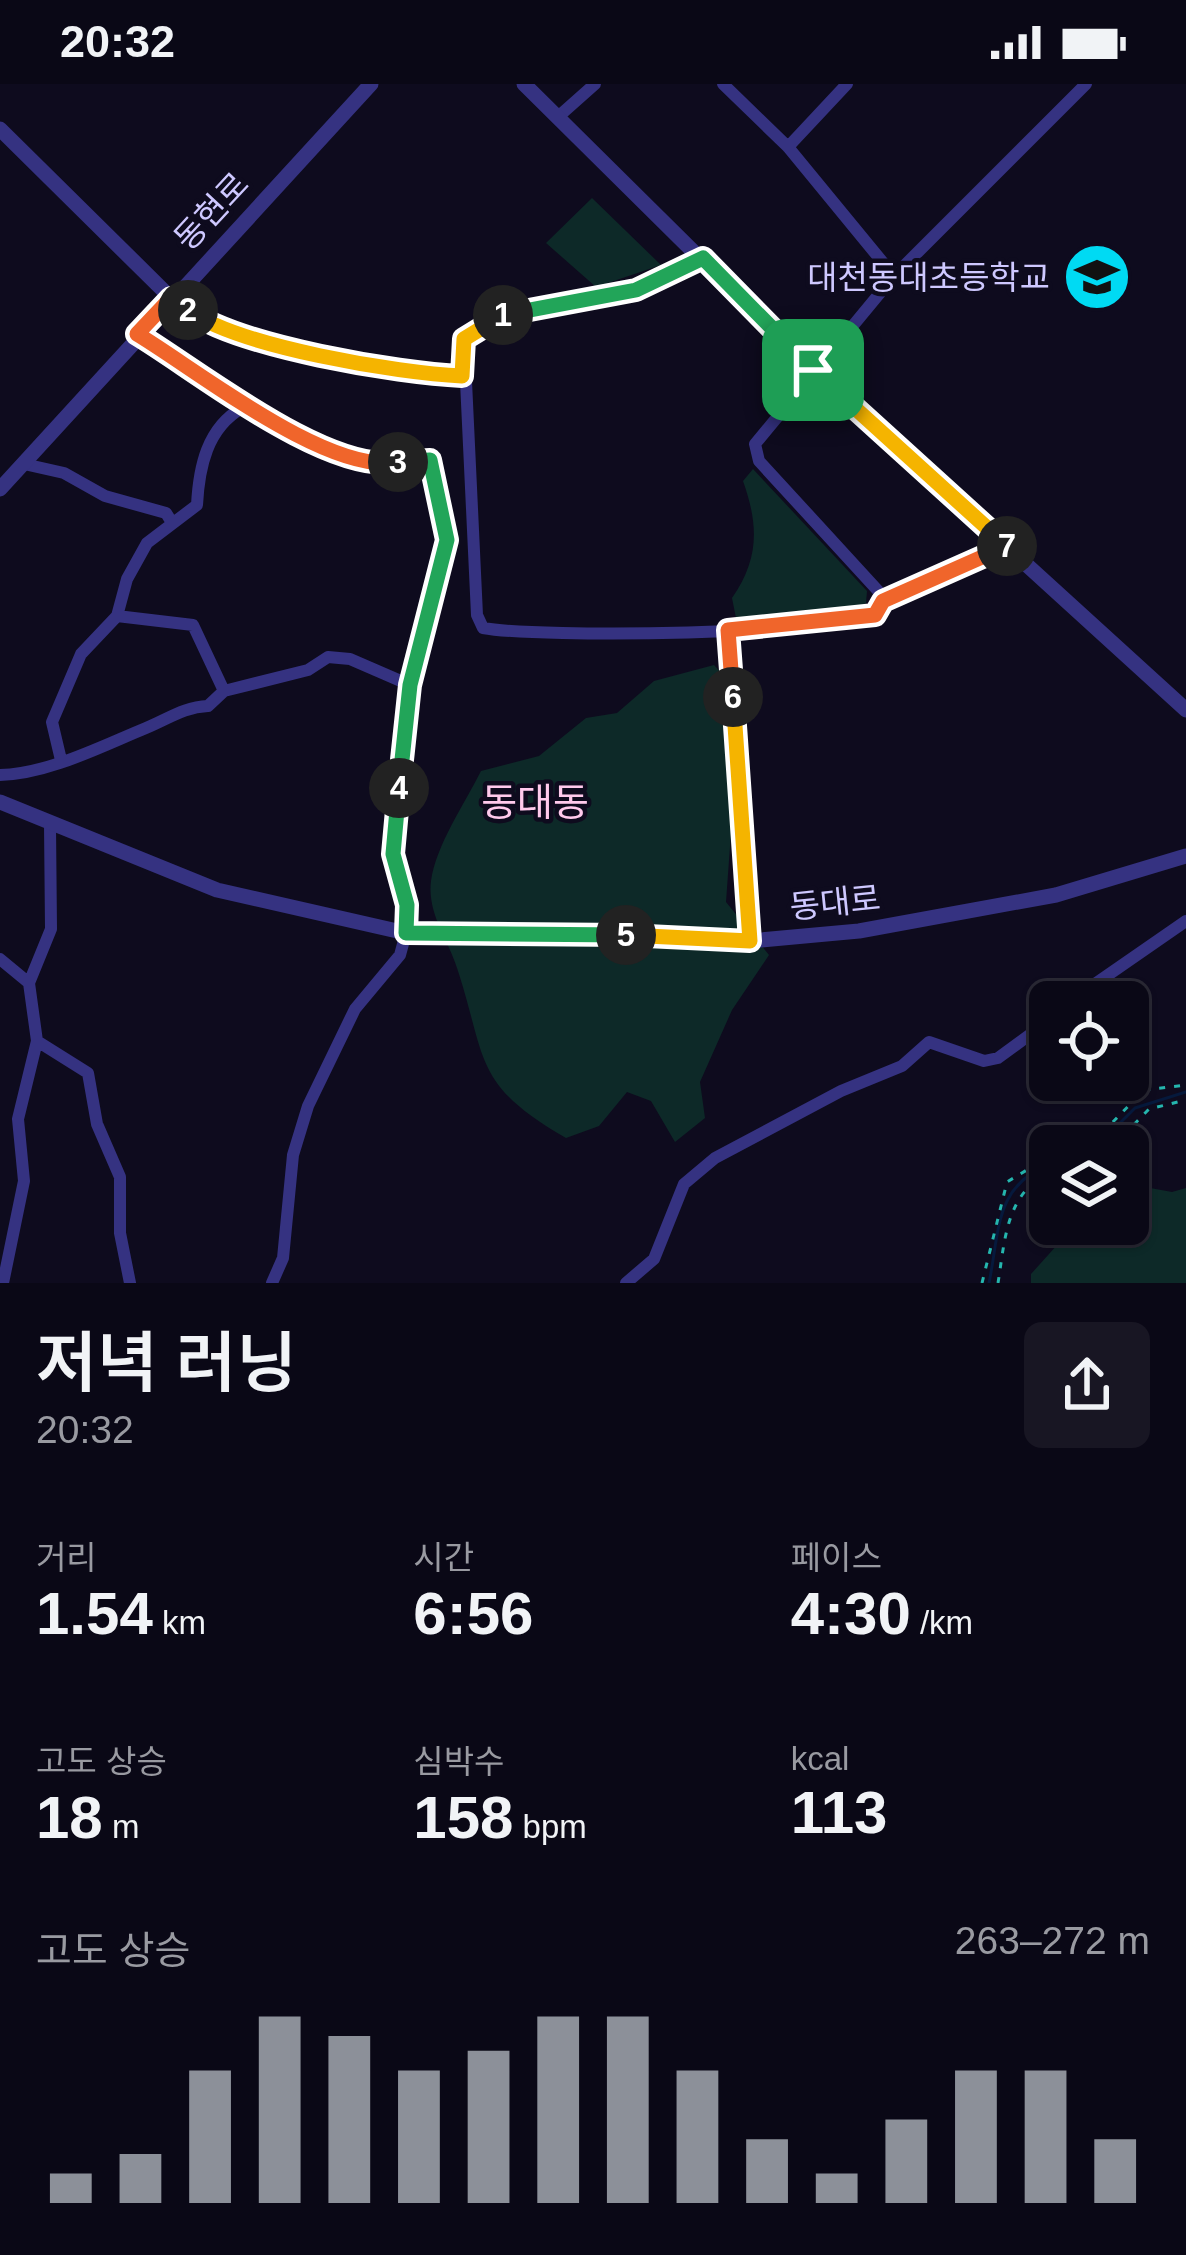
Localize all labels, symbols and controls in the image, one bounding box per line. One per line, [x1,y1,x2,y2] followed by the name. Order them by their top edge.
[60,16,175,67] text: 20:32
[167,165,256,257] street label: 동현로
[1062,242,1132,312] school or university icon: 대천동대초등학교
[807,259,1050,296] place label: 대천동대초등학교
[158,280,218,340] pin: 2
[473,285,533,345] pin: 1
[179,291,197,328] text: 2
[494,296,512,333] text: 1
[762,319,864,421] pin
[780,337,846,403] icon: arrive
[368,432,428,492] pin: 3
[389,443,407,480] text: 3
[977,516,1037,576] pin: 7
[998,527,1016,564] text: 7
[703,667,763,727] pin: 6
[724,678,742,715] text: 6
[369,758,429,818] pin: 4
[390,769,408,806] text: 4
[481,781,589,824] district label: 동대동
[788,879,882,926] street label: 동대로
[596,905,656,965] pin: 5
[617,916,635,953] text: 5
[1029,981,1149,1245] map controls
[1029,981,1149,1101] button: locate
[1029,1125,1149,1245] button: layers
[1024,1322,1150,1448] button: share
[36,1326,297,1400] text: 저녁 러닝
[36,1408,134,1451] text: 20:32
[36,1539,97,1576] text: 거리
[413,1539,474,1576] text: 시간
[791,1539,882,1576] text: 페이스
[36,1580,153,1647] text: 1.54
[413,1580,533,1647] text: 6:56
[791,1580,911,1647] text: 4:30
[153,1604,206,1641] text: km
[911,1604,973,1641] text: /km
[791,1740,849,1777] text: kcal
[36,1743,167,1780] text: 고도 상승
[413,1743,504,1780] text: 심박수
[791,1779,887,1846] text: 113
[36,1784,103,1851] text: 18
[413,1784,513,1851] text: 158
[103,1808,139,1845] text: m
[513,1808,587,1845] text: bpm
[955,1919,1150,1962] text: 263–272 m
[36,1929,190,1972] text: 고도 상승

